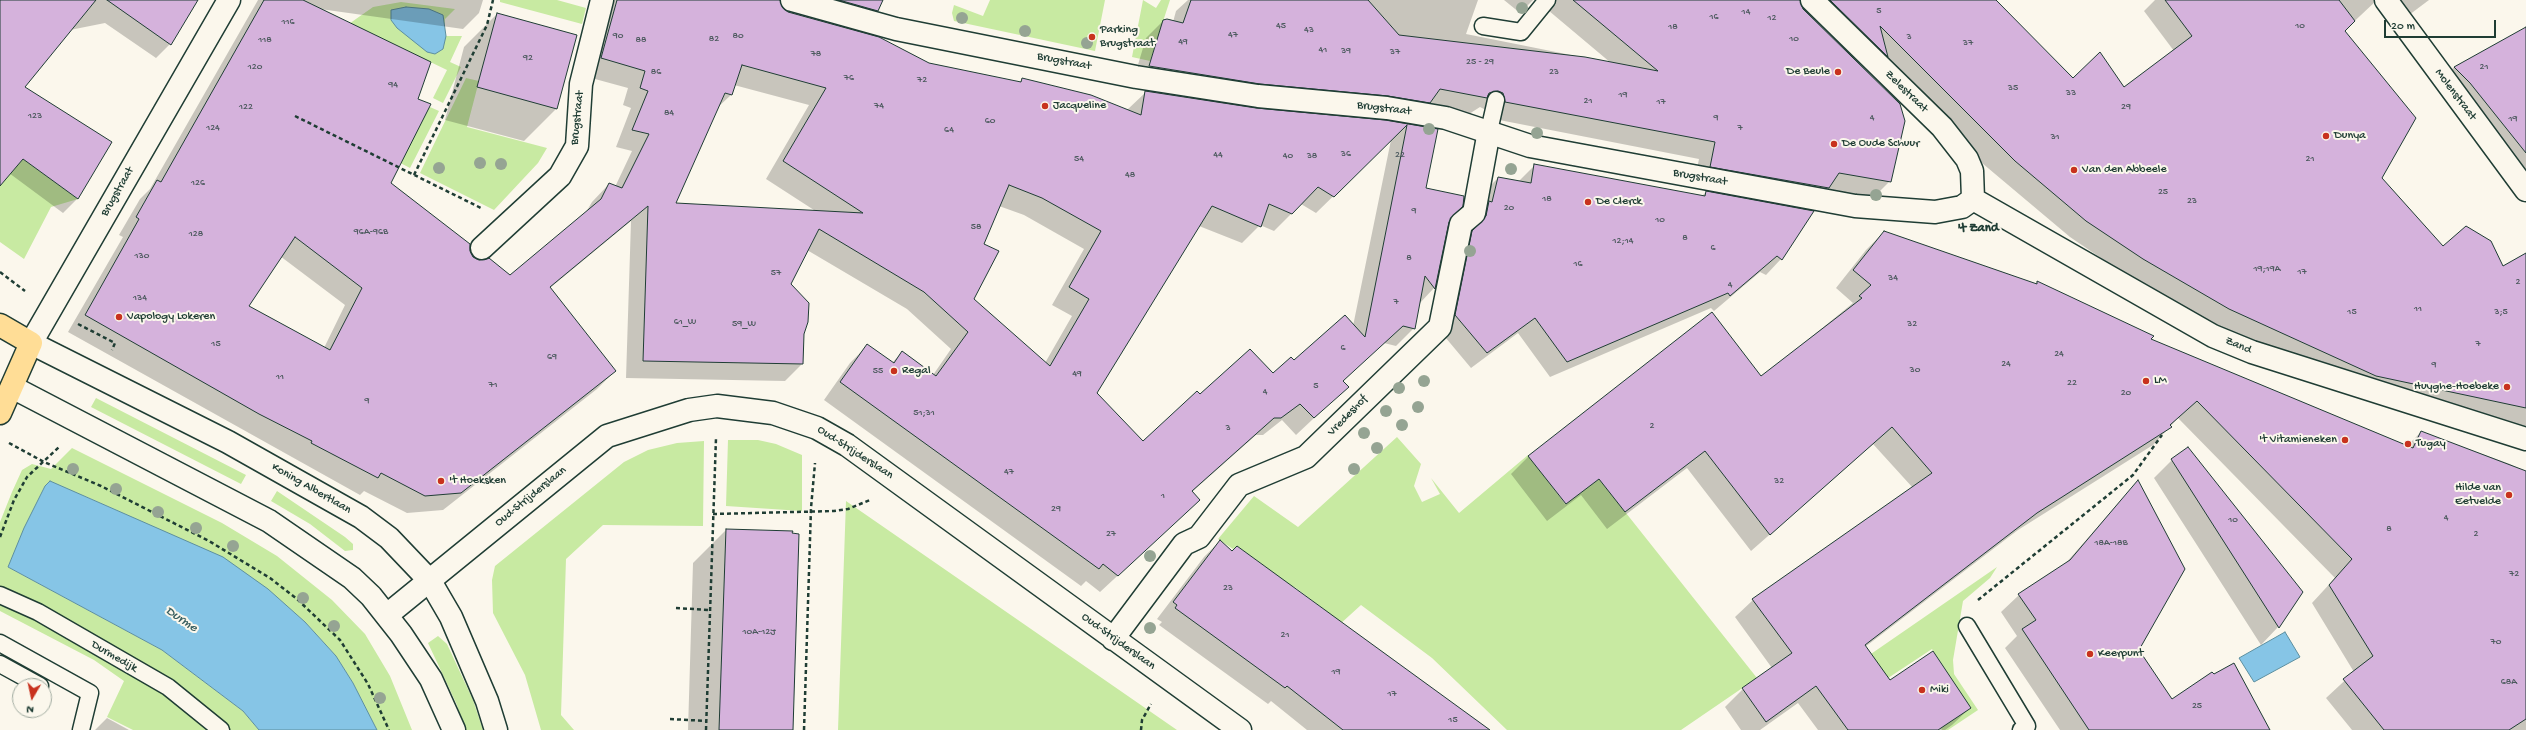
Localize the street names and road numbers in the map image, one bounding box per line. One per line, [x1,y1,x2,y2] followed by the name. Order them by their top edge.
[1036,50,1092,74] street label: Brugstraat
[2431,66,2479,124] street label: Molenstraat
[1881,68,1931,116] street label: Zelestraat
[568,90,588,146] street label: Brugstraat
[1356,99,1412,119] street label: Brugstraat
[98,165,138,219] street label: Brugstraat
[1672,166,1728,190] street label: Brugstraat
[2223,334,2253,358] street label: Zand
[1325,393,1371,439] street label: Vredeshof
[814,423,896,483] street label: Oud-Strijderslaan
[269,460,353,518] street label: Koning Albertlaan
[492,464,570,530] street label: Oud-Strijderslaan
[1078,610,1158,674] street label: Oud-Strijderslaan
[88,638,140,676] street label: Durmedijk

